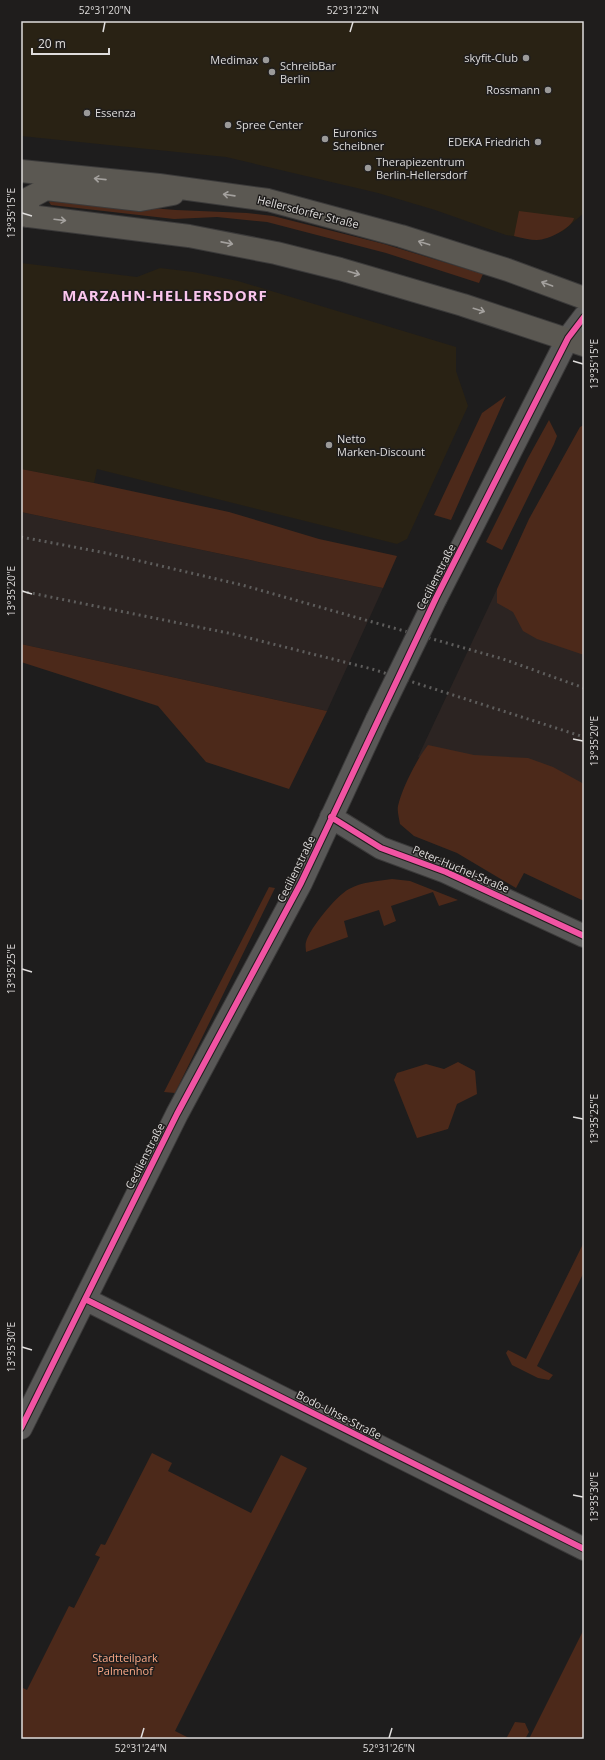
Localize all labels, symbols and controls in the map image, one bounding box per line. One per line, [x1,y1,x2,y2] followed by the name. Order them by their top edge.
[79,3,131,17] text: 52°31'20"N
[327,3,379,17] text: 52°31'22"N
[32,30,109,56] scale bar
[38,35,66,52] text: 20 m
[464,50,518,65] place label: skyfit-Club
[210,52,258,67] place label: Medimax
[521,53,531,63] marker: skyfit-Club
[261,55,271,65] marker: Medimax
[280,58,336,86] place label: SchreibBar Berlin
[267,67,277,77] marker: SchreibBar Berlin
[486,82,540,97] place label: Rossmann
[543,85,553,95] marker: Rossmann
[95,105,136,120] place label: Essenza
[82,108,92,118] marker: Essenza
[236,117,303,132] place label: Spree Center
[223,120,233,130] marker: Spree Center
[333,125,385,153] place label: Euronics Scheibner
[320,134,330,144] marker: Euronics Scheibner
[448,134,530,149] place label: EDEKA Friedrich
[533,137,543,147] marker: EDEKA Friedrich
[376,154,468,182] place label: Therapiezentrum Berlin-Hellersdorf
[363,163,373,173] marker: Therapiezentrum Berlin-Hellersdorf
[94,175,107,182] one-way arrow
[4,188,18,238] text: 13°35'15"E
[223,191,236,199] one-way arrow
[256,192,361,231] street label: Hellersdorfer Straße
[53,216,66,224] one-way arrow
[418,239,431,246] one-way arrow
[221,240,234,248] one-way arrow
[347,270,360,277] one-way arrow
[542,280,554,288] one-way arrow
[62,285,268,305] district label: MARZAHN-HELLERSDORF
[472,307,485,314] one-way arrow
[587,339,601,389] text: 13°35'15"E
[337,431,425,459] place label: Netto Marken-Discount
[324,440,334,450] marker: Netto Marken-Discount
[412,541,459,612] street label: Cecilienstraße
[4,566,18,616] text: 13°35'20"E
[587,716,601,766] text: 13°35'20"E
[273,833,318,905] street label: Cecilienstraße
[410,841,512,896] street label: Peter-Huchel-Straße
[4,944,18,994] text: 13°35'25"E
[587,1094,601,1144] text: 13°35'25"E
[121,1120,168,1191] street label: Cecilienstraße
[4,1322,18,1372] text: 13°35'30"E
[294,1387,384,1443] street label: Bodo-Uhse-Straße
[587,1472,601,1522] text: 13°35'30"E
[92,1650,158,1678] park label: Stadtteilpark Palmenhof
[115,1741,167,1755] text: 52°31'24"N
[363,1741,415,1755] text: 52°31'26"N

